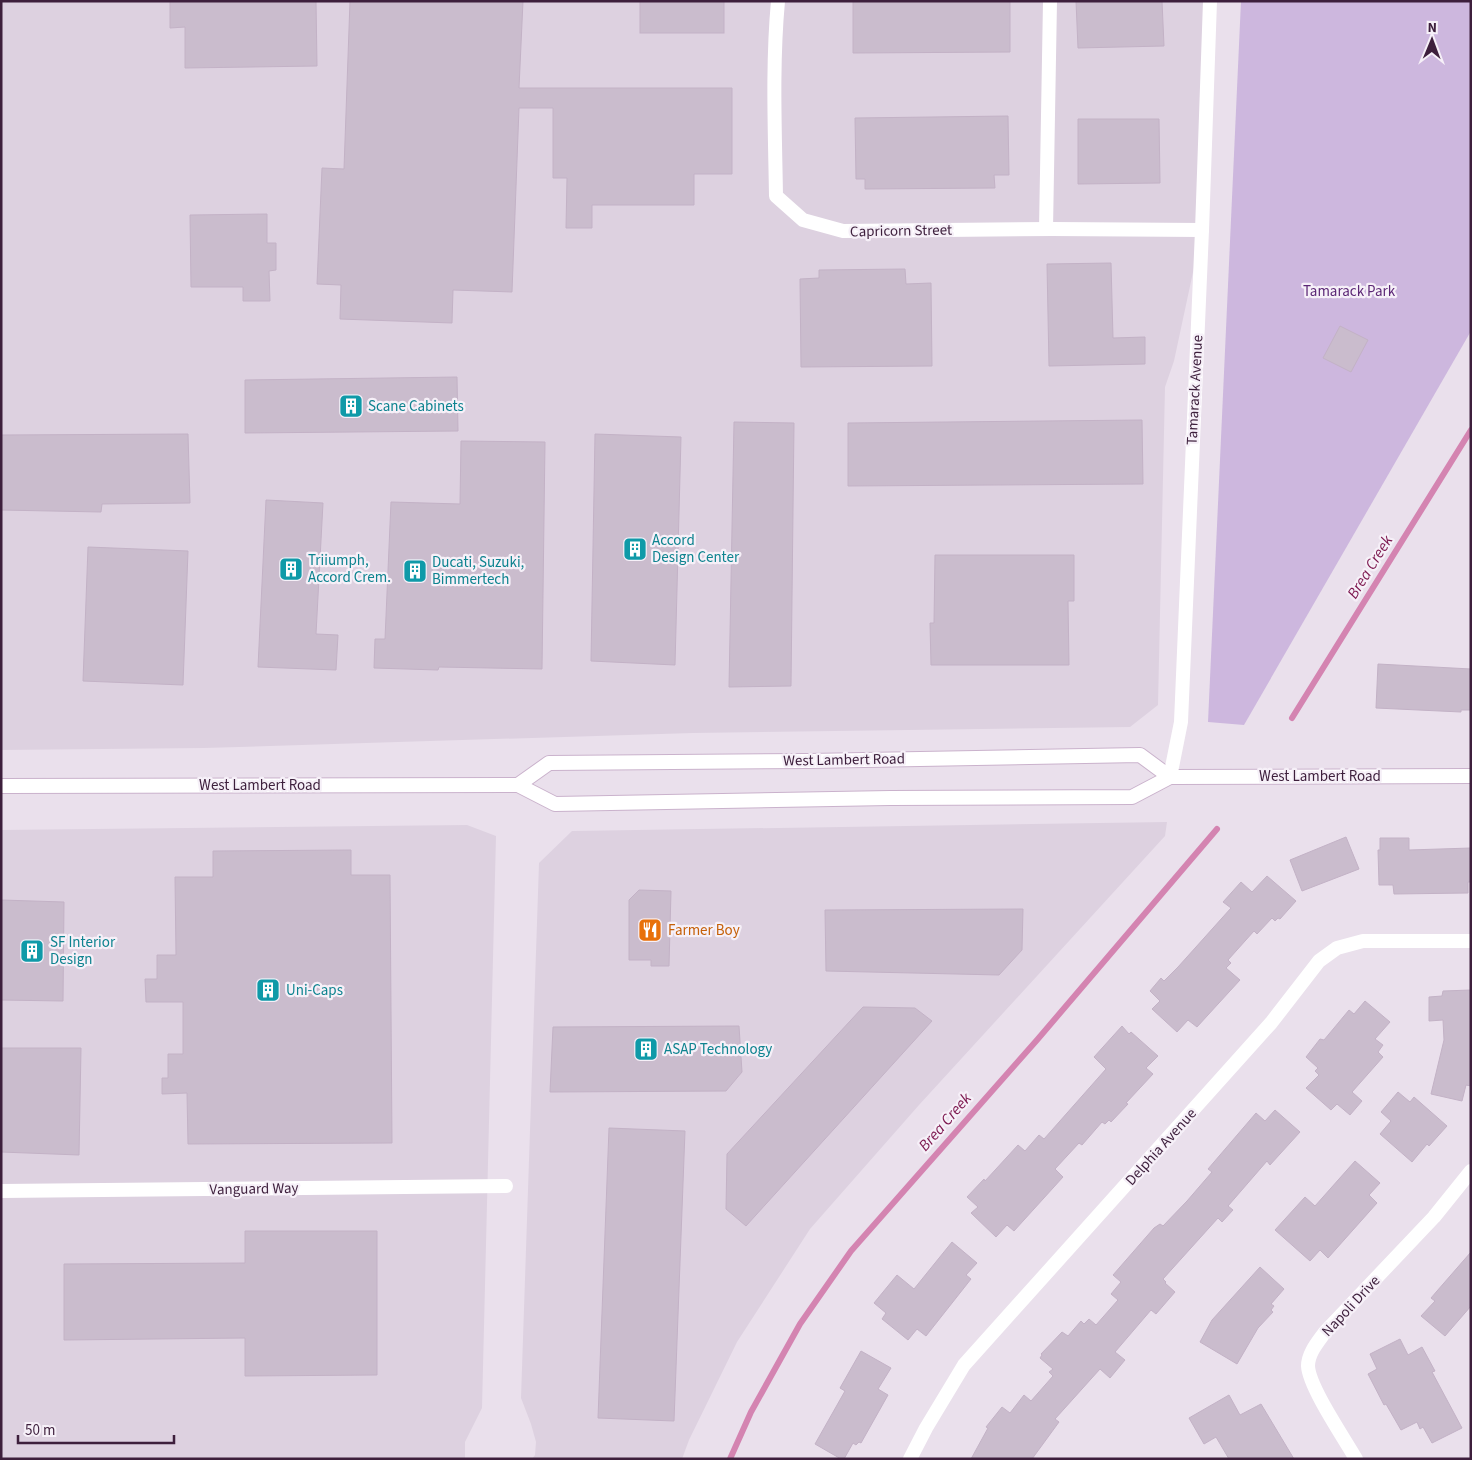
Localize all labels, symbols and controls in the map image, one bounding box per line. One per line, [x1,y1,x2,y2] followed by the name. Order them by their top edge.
[1407,15,1457,65] north arrow
[1427,18,1437,38] text: N
[850,220,952,242] street label: Capricorn Street
[1303,281,1396,302] park label: Tamarack Park
[1182,334,1208,446] street label: Tamarack Avenue
[338,393,364,419] building icon: Scane Cabinets
[368,396,464,417] place label: Scane Cabinets
[652,530,740,568] place label: Accord Design Center
[1342,531,1398,603] water label: Brea Creek
[622,536,648,562] building icon: Accord Design Center
[308,550,391,588] place label: Triiumph, Accord Crem.
[432,552,524,590] place label: Ducati, Suzuki, Bimmertech
[278,556,304,582] building icon: Triiumph, Accord Crem.
[402,558,428,584] building icon: Ducati, Suzuki, Bimmertech
[783,748,905,772] street label: West Lambert Road
[1259,766,1381,787] street label: West Lambert Road
[199,775,321,796] street label: West Lambert Road
[637,917,663,943] restaurant icon: Farmer Boy
[668,920,740,941] place label: Farmer Boy
[50,932,116,970] place label: SF Interior Design
[19,938,45,964] building icon: SF Interior Design
[255,977,281,1003] building icon: Uni-Caps
[286,980,343,1001] place label: Uni-Caps
[633,1036,659,1062] building icon: ASAP Technology
[664,1039,772,1060] place label: ASAP Technology
[913,1088,977,1156] water label: Brea Creek
[1121,1104,1201,1190] street label: Delphia Avenue
[209,1178,299,1200] street label: Vanguard Way
[1317,1271,1385,1341] street label: Napoli Drive
[18,1412,174,1444] scale bar
[25,1420,55,1441] text: 50 m

